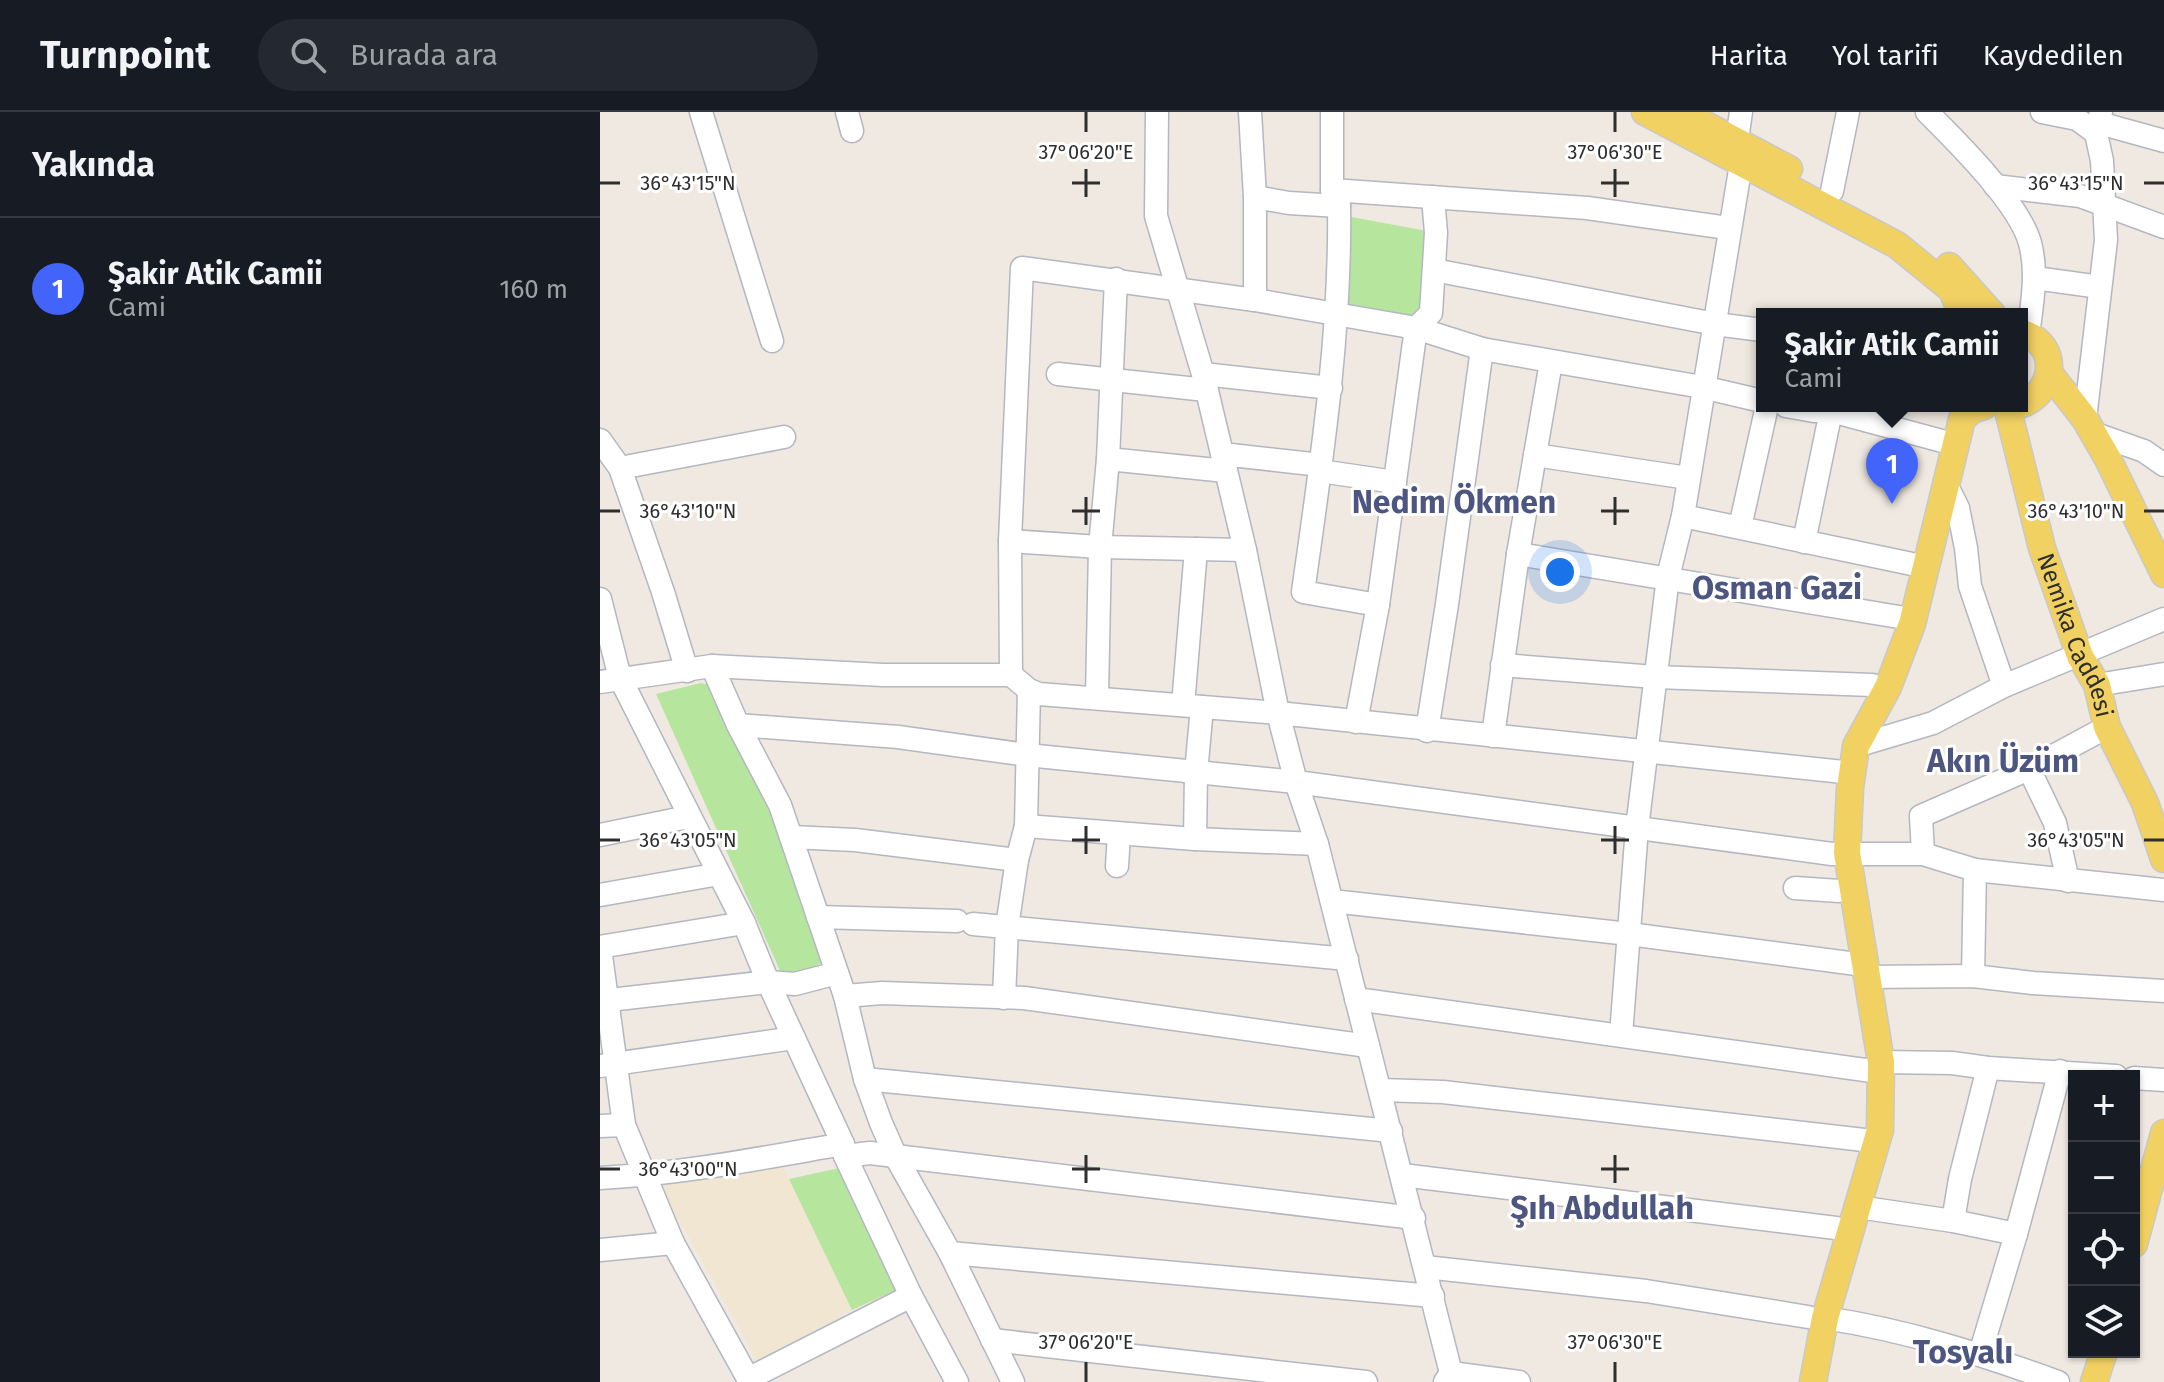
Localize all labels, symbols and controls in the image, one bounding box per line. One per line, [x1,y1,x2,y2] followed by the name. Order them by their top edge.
[258,19,818,91] search box
[40,32,210,78] text: Turnpoint
[286,33,330,77] icon: search
[350,37,498,73] text: Burada ara
[1710,39,1788,72] text: Harita
[1832,39,1939,72] text: Yol tarifi
[1983,39,2124,72] text: Kaydedilen
[1039,140,1133,164] text: 37°06'20"E
[1568,140,1662,164] text: 37°06'30"E
[32,144,155,185] text: Yakında
[640,171,736,195] text: 36°43'15"N
[2028,171,2124,195] text: 36°43'15"N
[108,256,323,292] text: Şakir Atik Camii
[52,274,64,305] text: 1
[499,274,568,305] text: 160 m
[108,292,166,323] text: Cami
[1756,308,2028,412] popup
[1785,327,1999,363] text: Şakir Atik Camii
[1785,363,1843,394] text: Cami
[1866,438,1918,504] pin: 1
[1352,482,1556,521] district label: Nedim Ökmen
[640,499,736,523] text: 36°43'10"N
[2028,499,2124,523] text: 36°43'10"N
[2031,550,2118,720] street label: Nemika Caddesi
[1540,552,1580,592] your location
[1692,569,1862,607] district label: Osman Gazi
[1926,741,2079,780] district label: Akın Üzüm
[639,828,737,852] text: 36°43'05"N
[2027,828,2125,852] text: 36°43'05"N
[2068,1070,2140,1358] map controls
[2068,1070,2140,1142] button: +
[2068,1142,2140,1214] button: −
[638,1157,738,1181] text: 36°43'00"N
[1510,1189,1694,1228] district label: Şıh Abdullah
[2068,1214,2140,1286] button: locate
[2068,1286,2140,1358] button: layers
[1039,1330,1133,1354] text: 37°06'20"E
[1568,1330,1662,1354] text: 37°06'30"E
[1913,1333,2013,1371] district label: Tosyalı

